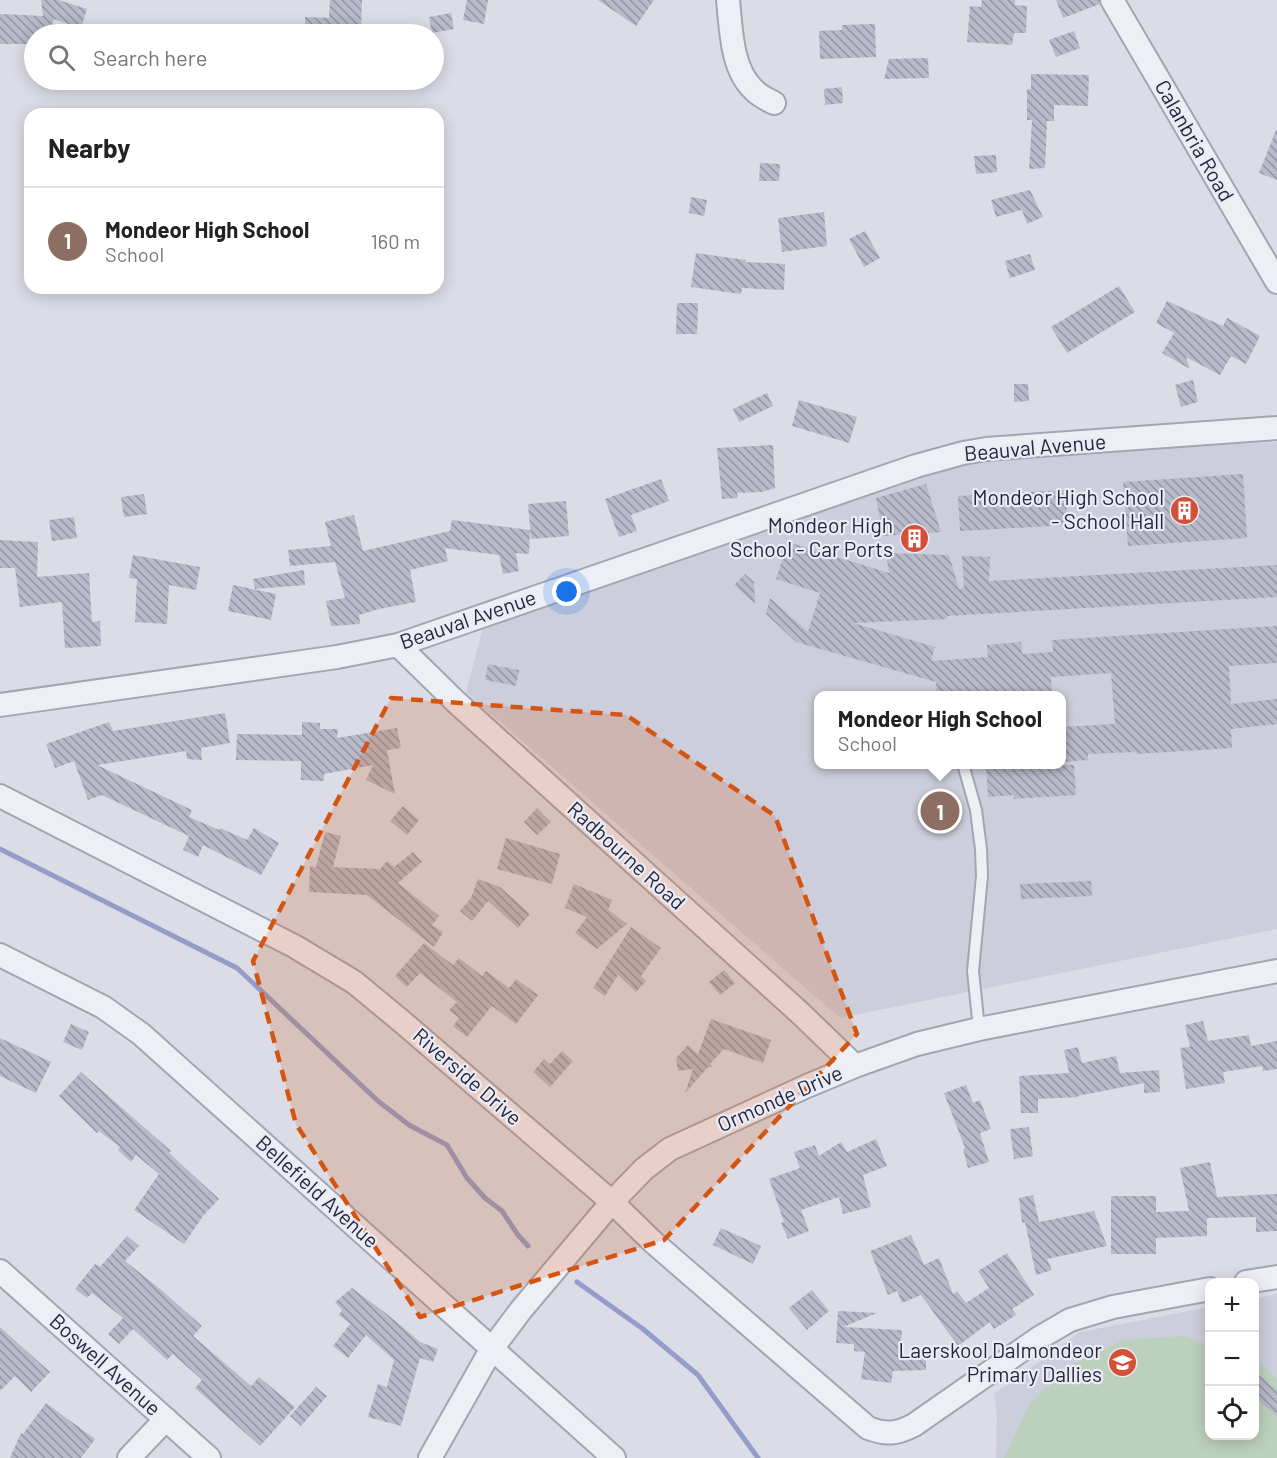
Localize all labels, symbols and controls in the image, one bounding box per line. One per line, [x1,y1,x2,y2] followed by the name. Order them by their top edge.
[24,24,444,90] search box
[45,41,78,74] icon: search
[93,44,207,70] text: Search here
[1150,75,1240,205] street label: Calanbria Road
[48,132,130,163] text: Nearby
[105,216,309,242] text: Mondeor High School
[64,229,71,253] text: 1
[371,229,420,253] text: 160 m
[105,242,164,266] text: School
[963,428,1107,465] street label: Beauval Avenue
[973,484,1164,533] place label: Mondeor High School - School Hall
[1169,494,1201,526] building icon: Mondeor High School - School Hall
[730,512,893,561] place label: Mondeor High School - Car Ports
[898,522,930,554] building icon: Mondeor High School - Car Ports
[552,577,581,606] your location
[396,584,539,654] street label: Beauval Avenue
[814,691,1066,769] popup
[838,705,1042,731] text: Mondeor High School
[838,731,897,755] text: School
[920,788,960,834] pin: 1
[563,796,691,914] street label: Radbourne Road
[409,1022,527,1130] street label: Riverside Drive
[713,1059,846,1136] street label: Ormonde Drive
[251,1129,385,1253] street label: Bellefield Avenue
[1205,1278,1259,1440] map controls
[1205,1278,1259,1332] button: +
[45,1308,167,1420] street label: Boswell Avenue
[1205,1332,1259,1386] button: −
[898,1337,1102,1386] place label: Laerskool Dalmondeor Primary Dallies
[1107,1347,1139,1379] school or university icon: Laerskool Dalmondeor Primary Dallies
[1205,1386,1259,1440] button: locate

